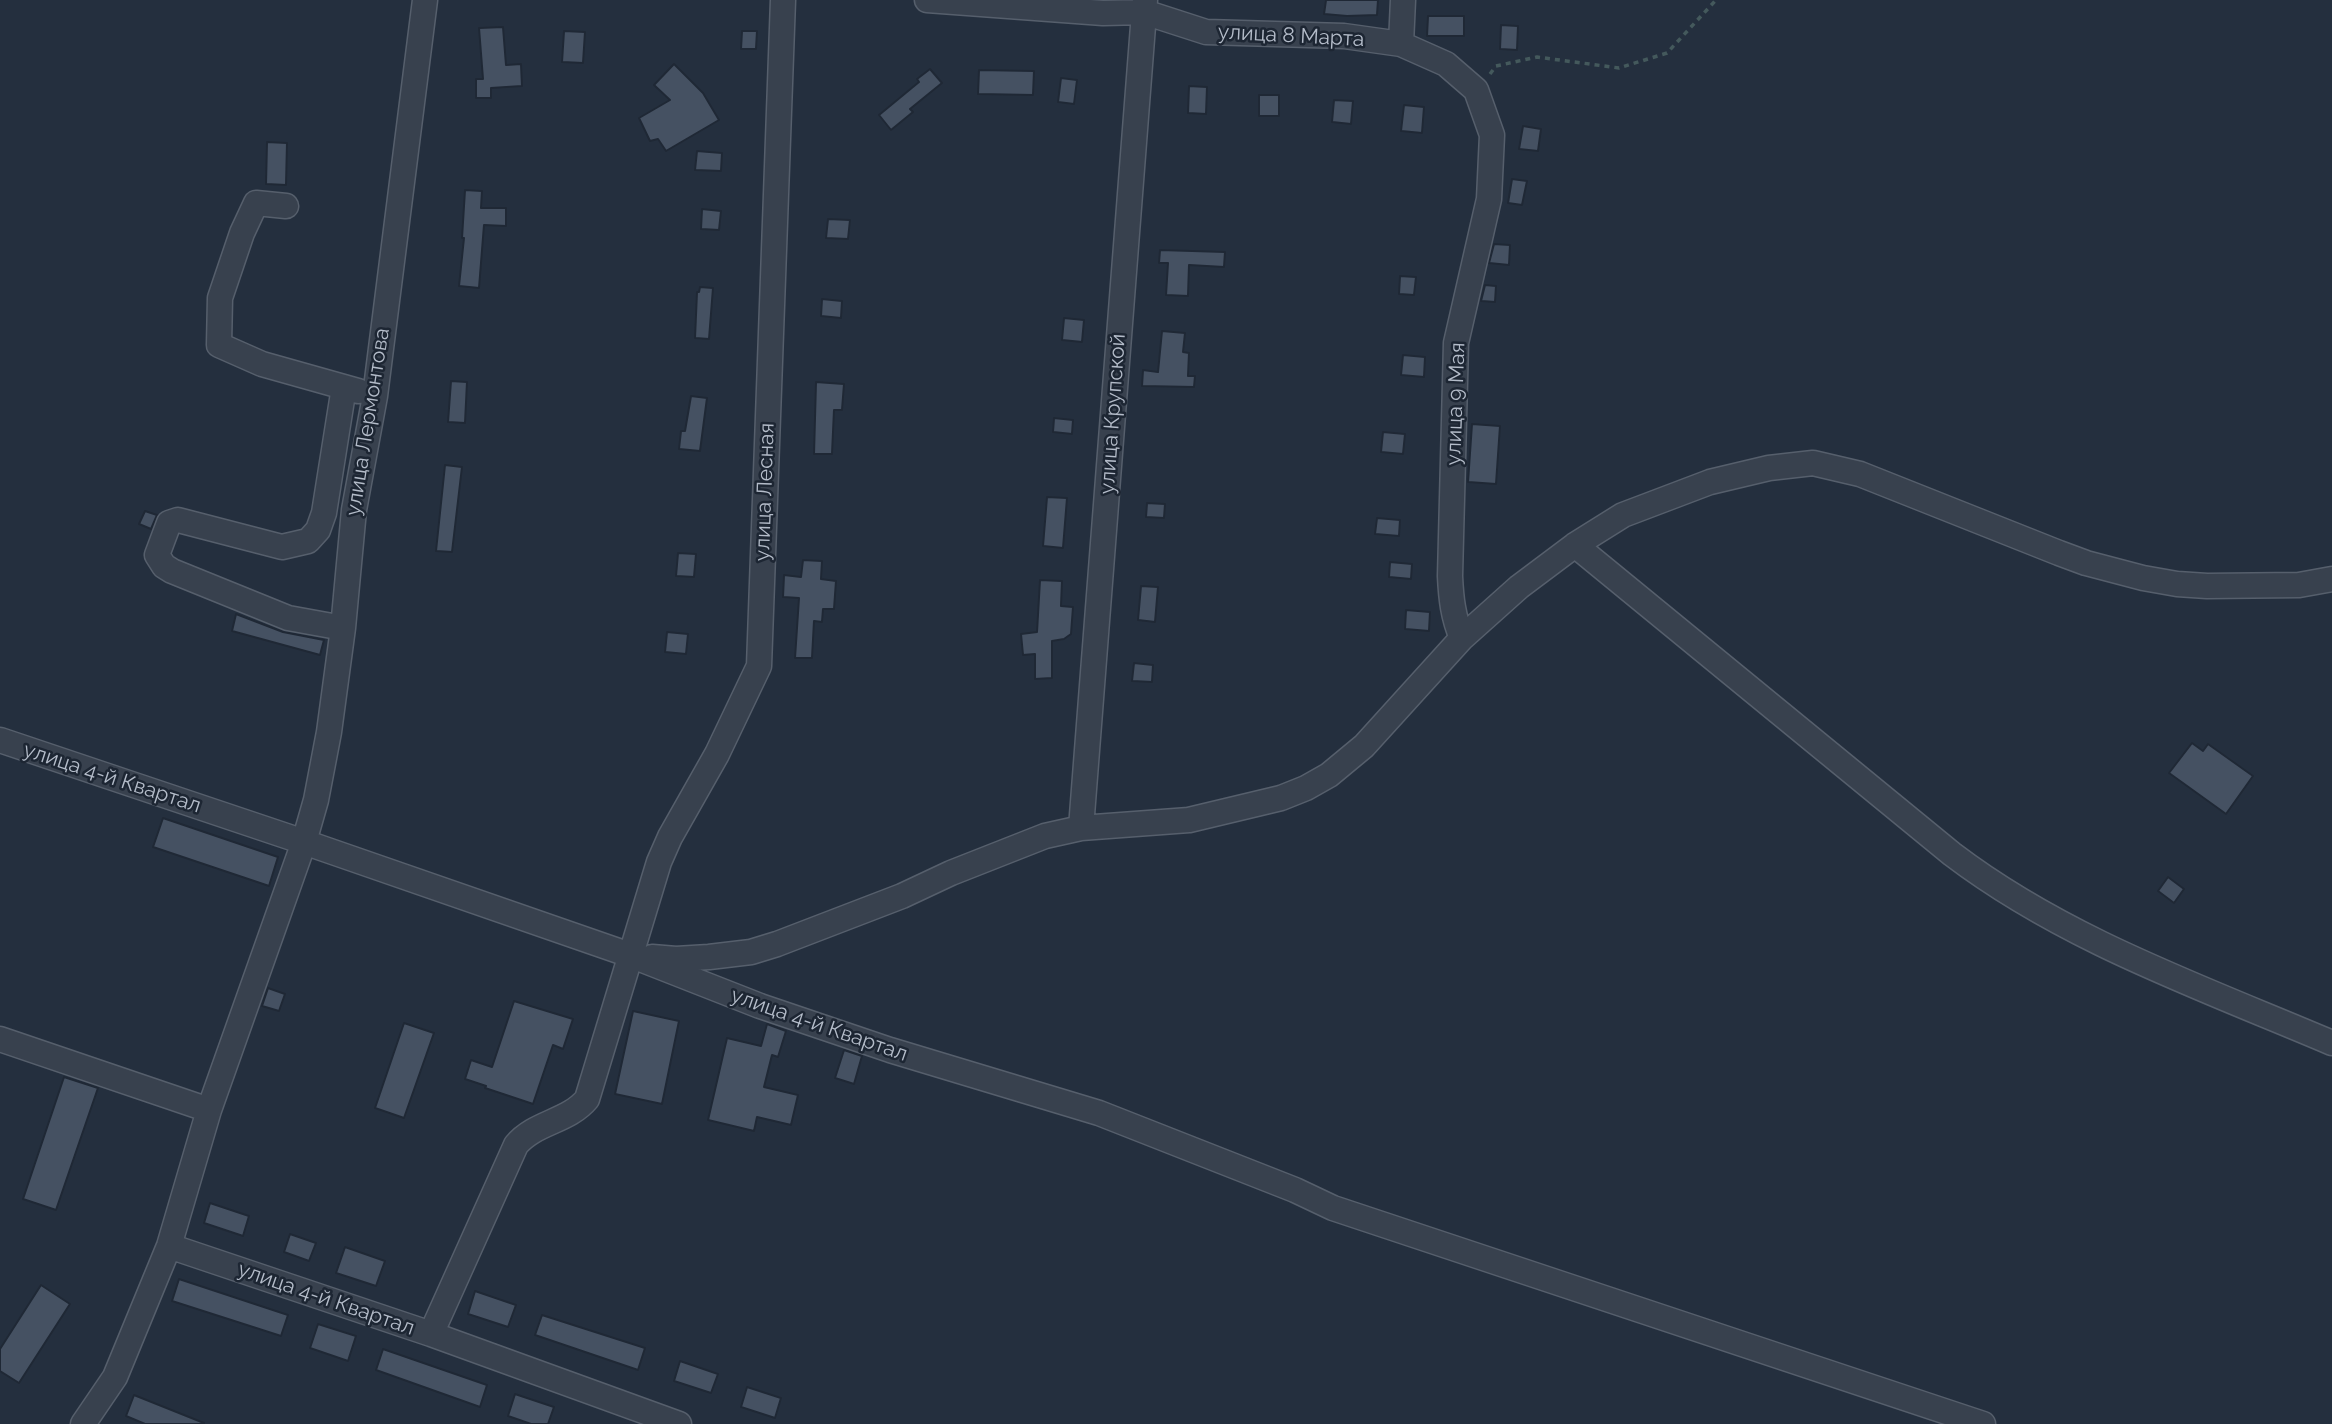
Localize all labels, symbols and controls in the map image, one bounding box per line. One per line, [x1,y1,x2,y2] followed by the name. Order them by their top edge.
[1217,20,1365,52] street label: улица 8 Марта
[341,326,395,518] street label: улица Лермонтова
[1095,333,1131,495] street label: улица Крупской
[1441,342,1471,466] street label: улица 9 Мая
[750,422,780,562] street label: улица Лесная
[20,737,204,819] street label: улица 4-й Квартал
[727,983,911,1067] street label: улица 4-й Квартал
[234,1257,418,1341] street label: улица 4-й Квартал

